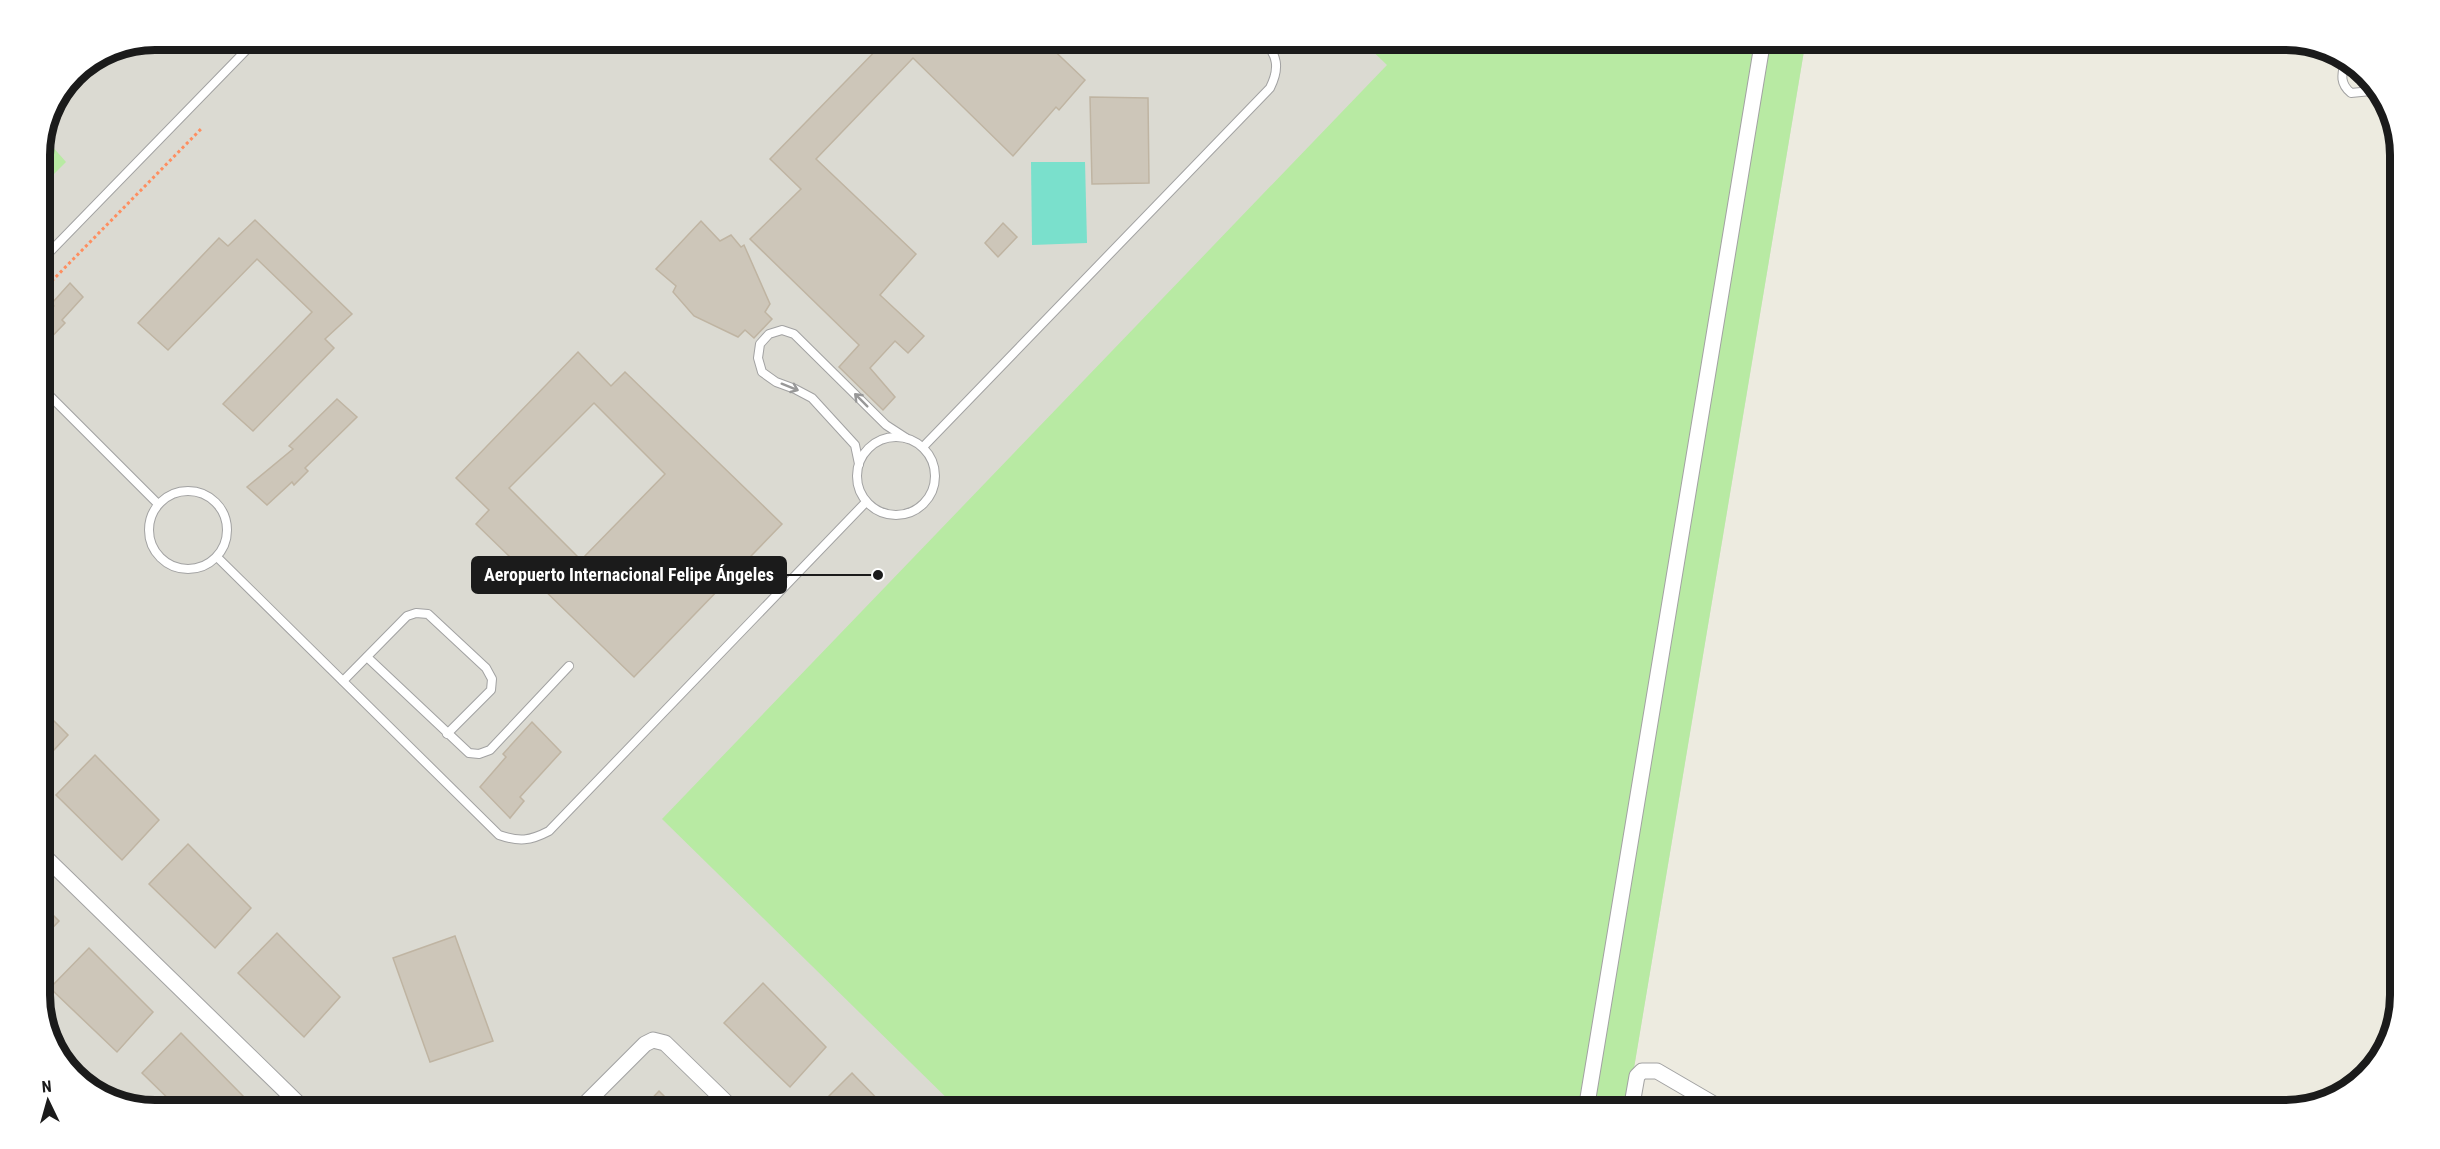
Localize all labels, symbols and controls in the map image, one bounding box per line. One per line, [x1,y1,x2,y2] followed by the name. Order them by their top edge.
[780,382,799,393] one-way arrow
[854,393,869,408] one-way arrow
[472,557,786,593] callout: Aeropuerto Internacional Felipe Ángeles
[484,564,774,585] text: Aeropuerto Internacional Felipe Ángeles
[18,1071,78,1131] north arrow
[41,1077,52,1096] text: N

